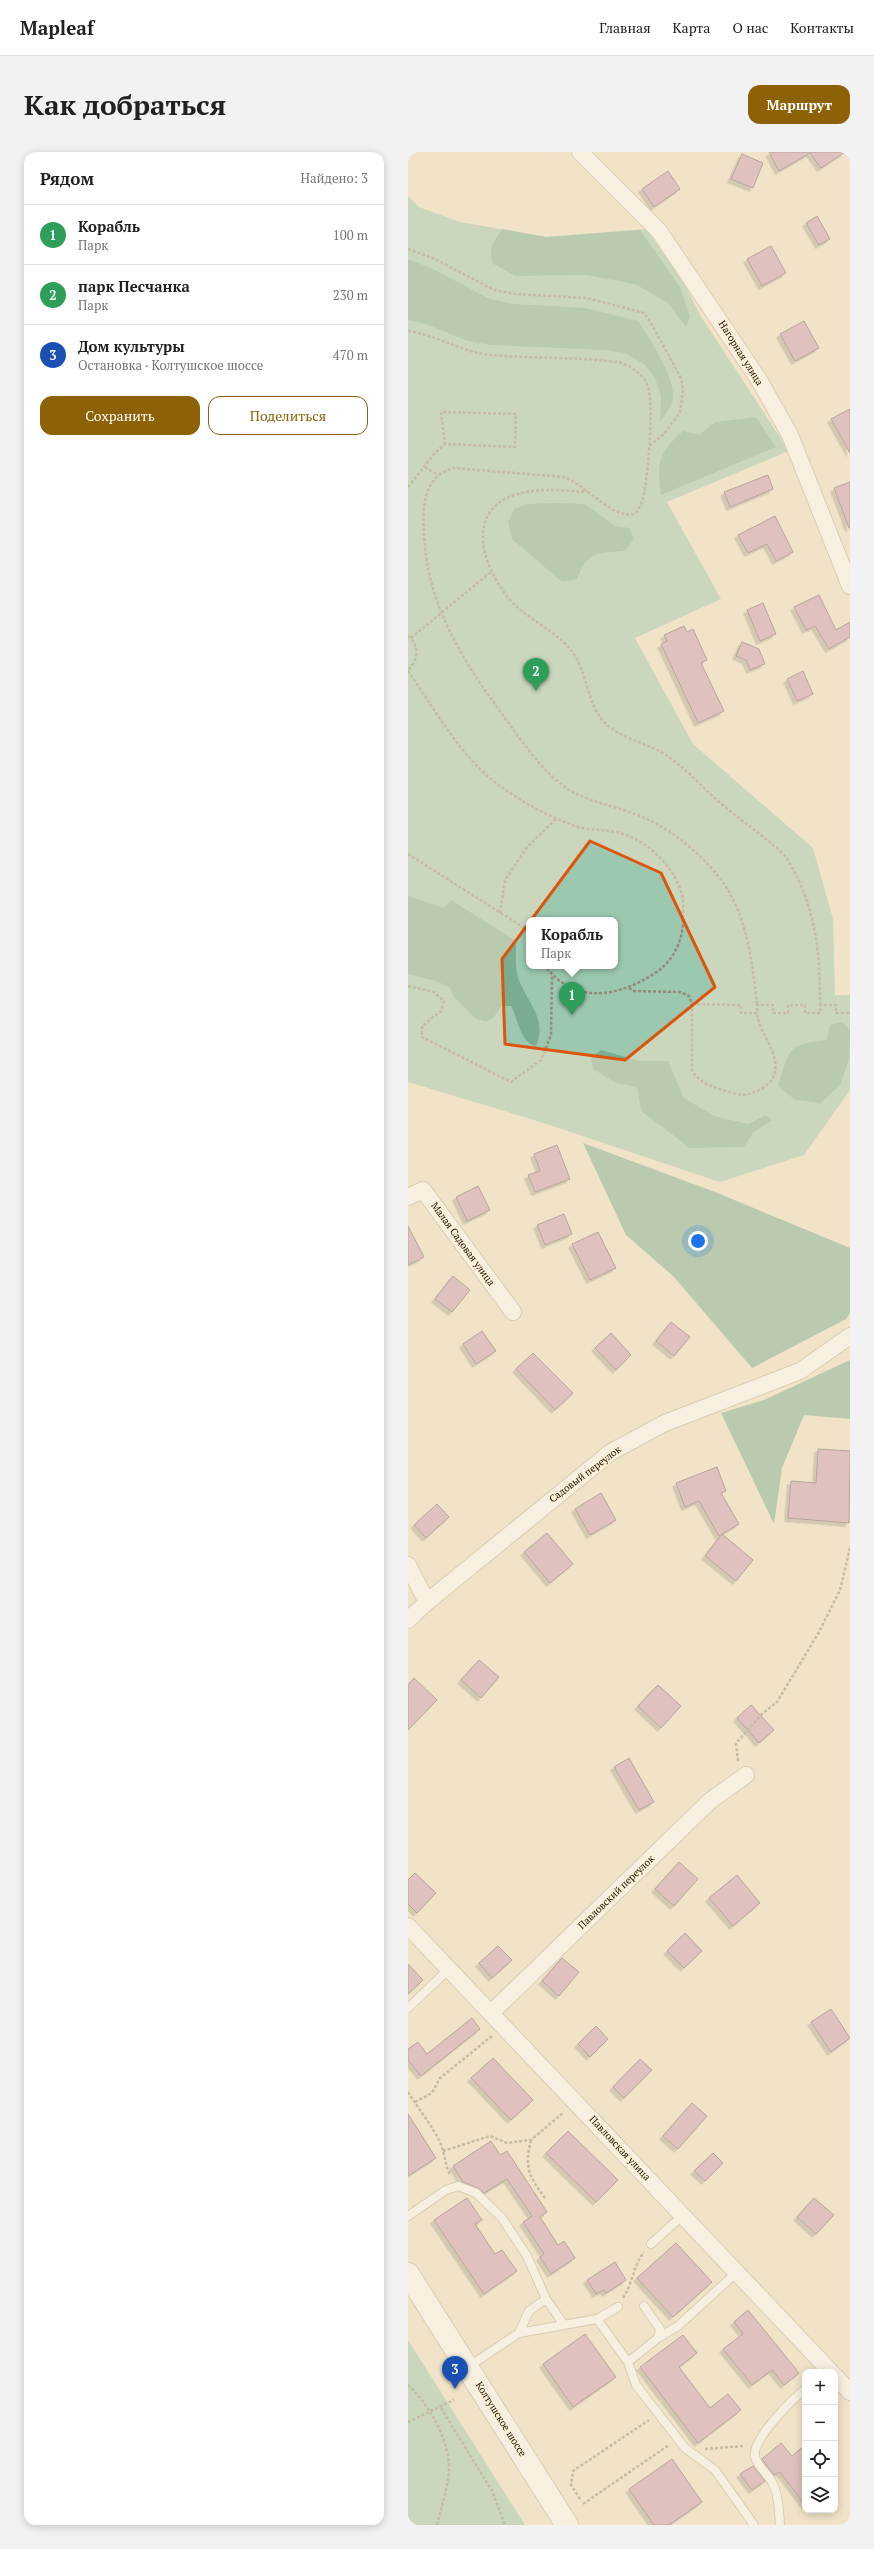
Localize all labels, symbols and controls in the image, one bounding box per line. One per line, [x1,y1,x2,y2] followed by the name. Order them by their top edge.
[20,15,94,40] text: Mapleaf
[599,18,651,37] text: Главная
[673,18,710,37] text: Карта
[732,18,768,37] text: О нас
[790,18,854,37] text: Контакты
[748,85,850,124] button: Маршрут
[24,86,226,123] text: Как добраться
[40,167,94,190] text: Рядом
[301,169,368,187] text: Найдено: 3
[78,216,140,236] text: Корабль
[49,226,57,244] text: 1
[333,226,368,244] text: 100 m
[78,236,108,254] text: Парк
[78,276,190,296] text: парк Песчанка
[49,286,57,304] text: 2
[333,286,368,304] text: 230 m
[78,296,108,314] text: Парк
[716,318,766,388] street label: Нагорная улица
[78,336,185,356] text: Дом культуры
[49,346,57,364] text: 3
[333,346,368,364] text: 470 m
[78,356,263,374] text: Остановка · Колтушское шоссе
[40,396,200,435] button: Сохранить
[208,396,368,435] button: Поделиться
[523,658,549,691] pin: 2
[526,917,618,969] popup
[541,924,603,944] text: Корабль
[541,944,571,962] text: Парк
[559,982,585,1015] pin: 1
[428,1200,498,1288] street label: Малая Садовая улица
[688,1231,708,1251] your location
[546,1442,624,1505] street label: Садовый переулок
[575,1852,657,1932] street label: Павловский переулок
[587,2113,653,2183] street label: Павловская улица
[442,2356,468,2389] pin: 3
[802,2369,838,2513] map controls
[802,2369,838,2405] button: +
[473,2379,529,2459] street label: Колтушское шоссе
[802,2405,838,2441] button: −
[802,2441,838,2477] button: locate
[802,2477,838,2513] button: layers

